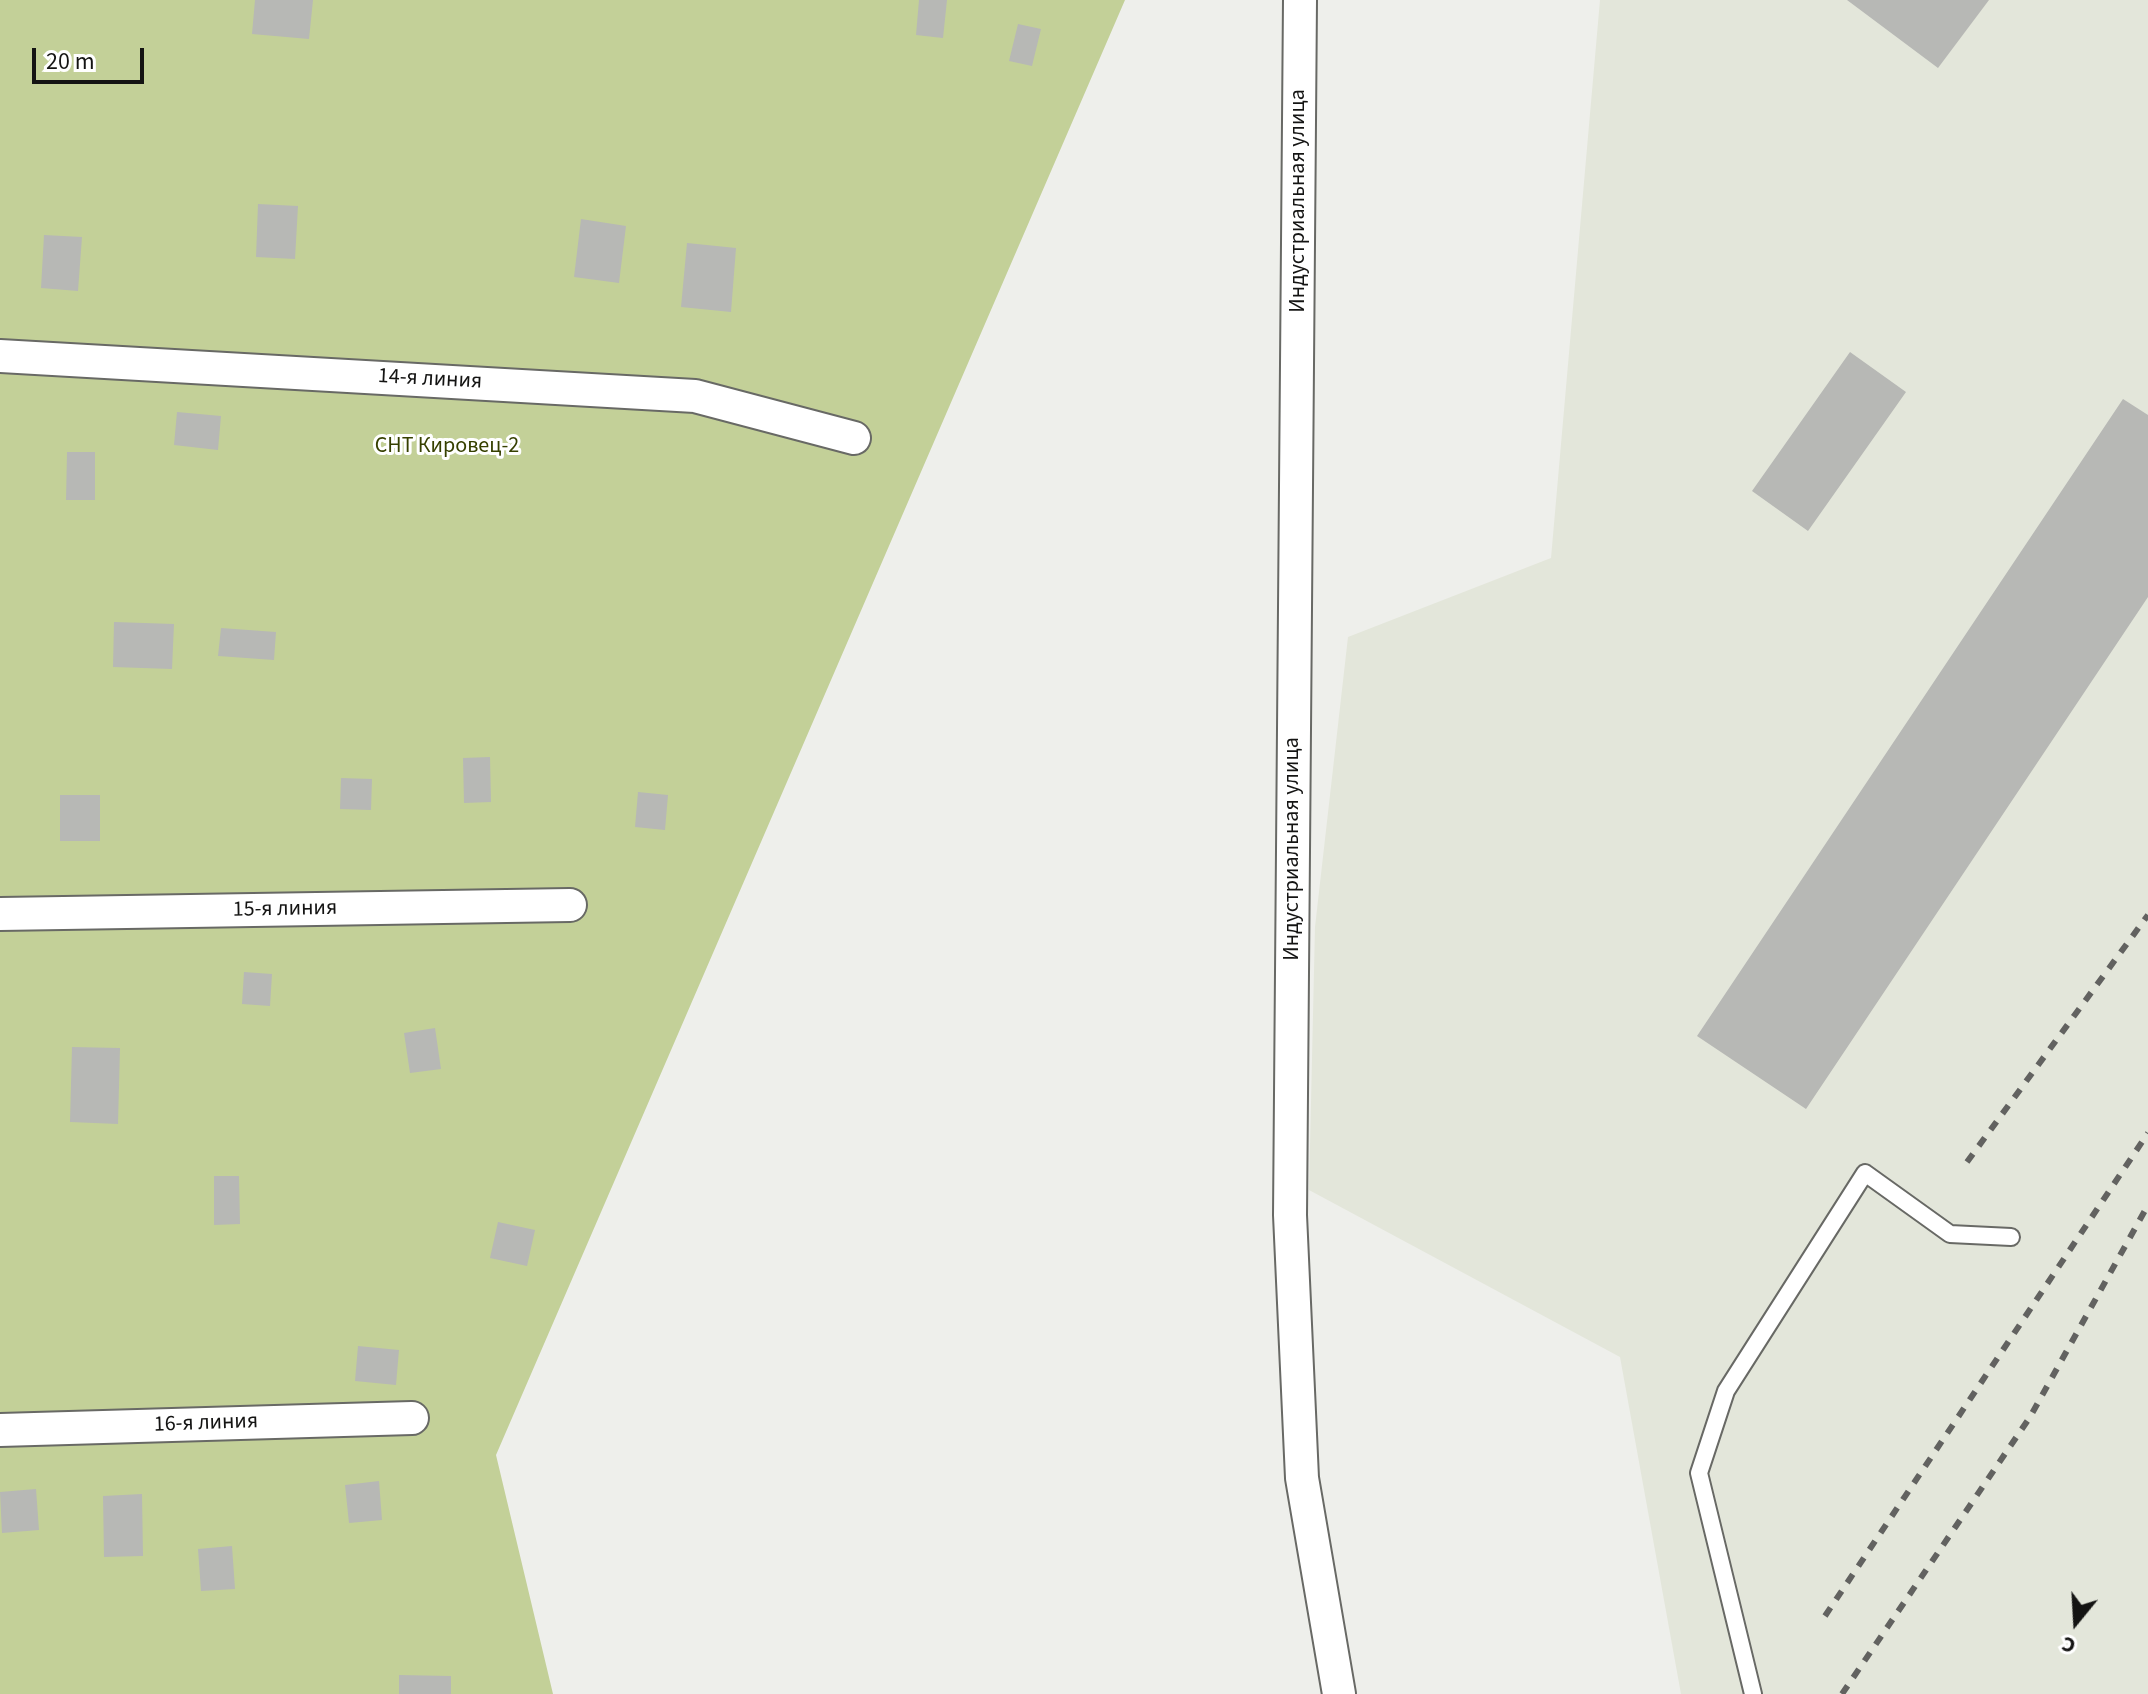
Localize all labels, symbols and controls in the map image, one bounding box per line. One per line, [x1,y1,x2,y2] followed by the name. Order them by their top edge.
[36,32,148,82] scale bar
[46,44,95,79] text: 20 m
[1286,89,1312,313] street label: Индустриальная улица
[377,364,483,396] street label: 14-я линия
[375,434,519,460] park label: СНТ Кировец-2
[1280,737,1306,961] street label: Индустриальная улица
[233,896,337,924] street label: 15-я линия
[153,1409,259,1439] street label: 16-я линия
[2036,1582,2116,1662] north arrow
[2058,1628,2080,1662] text: С

